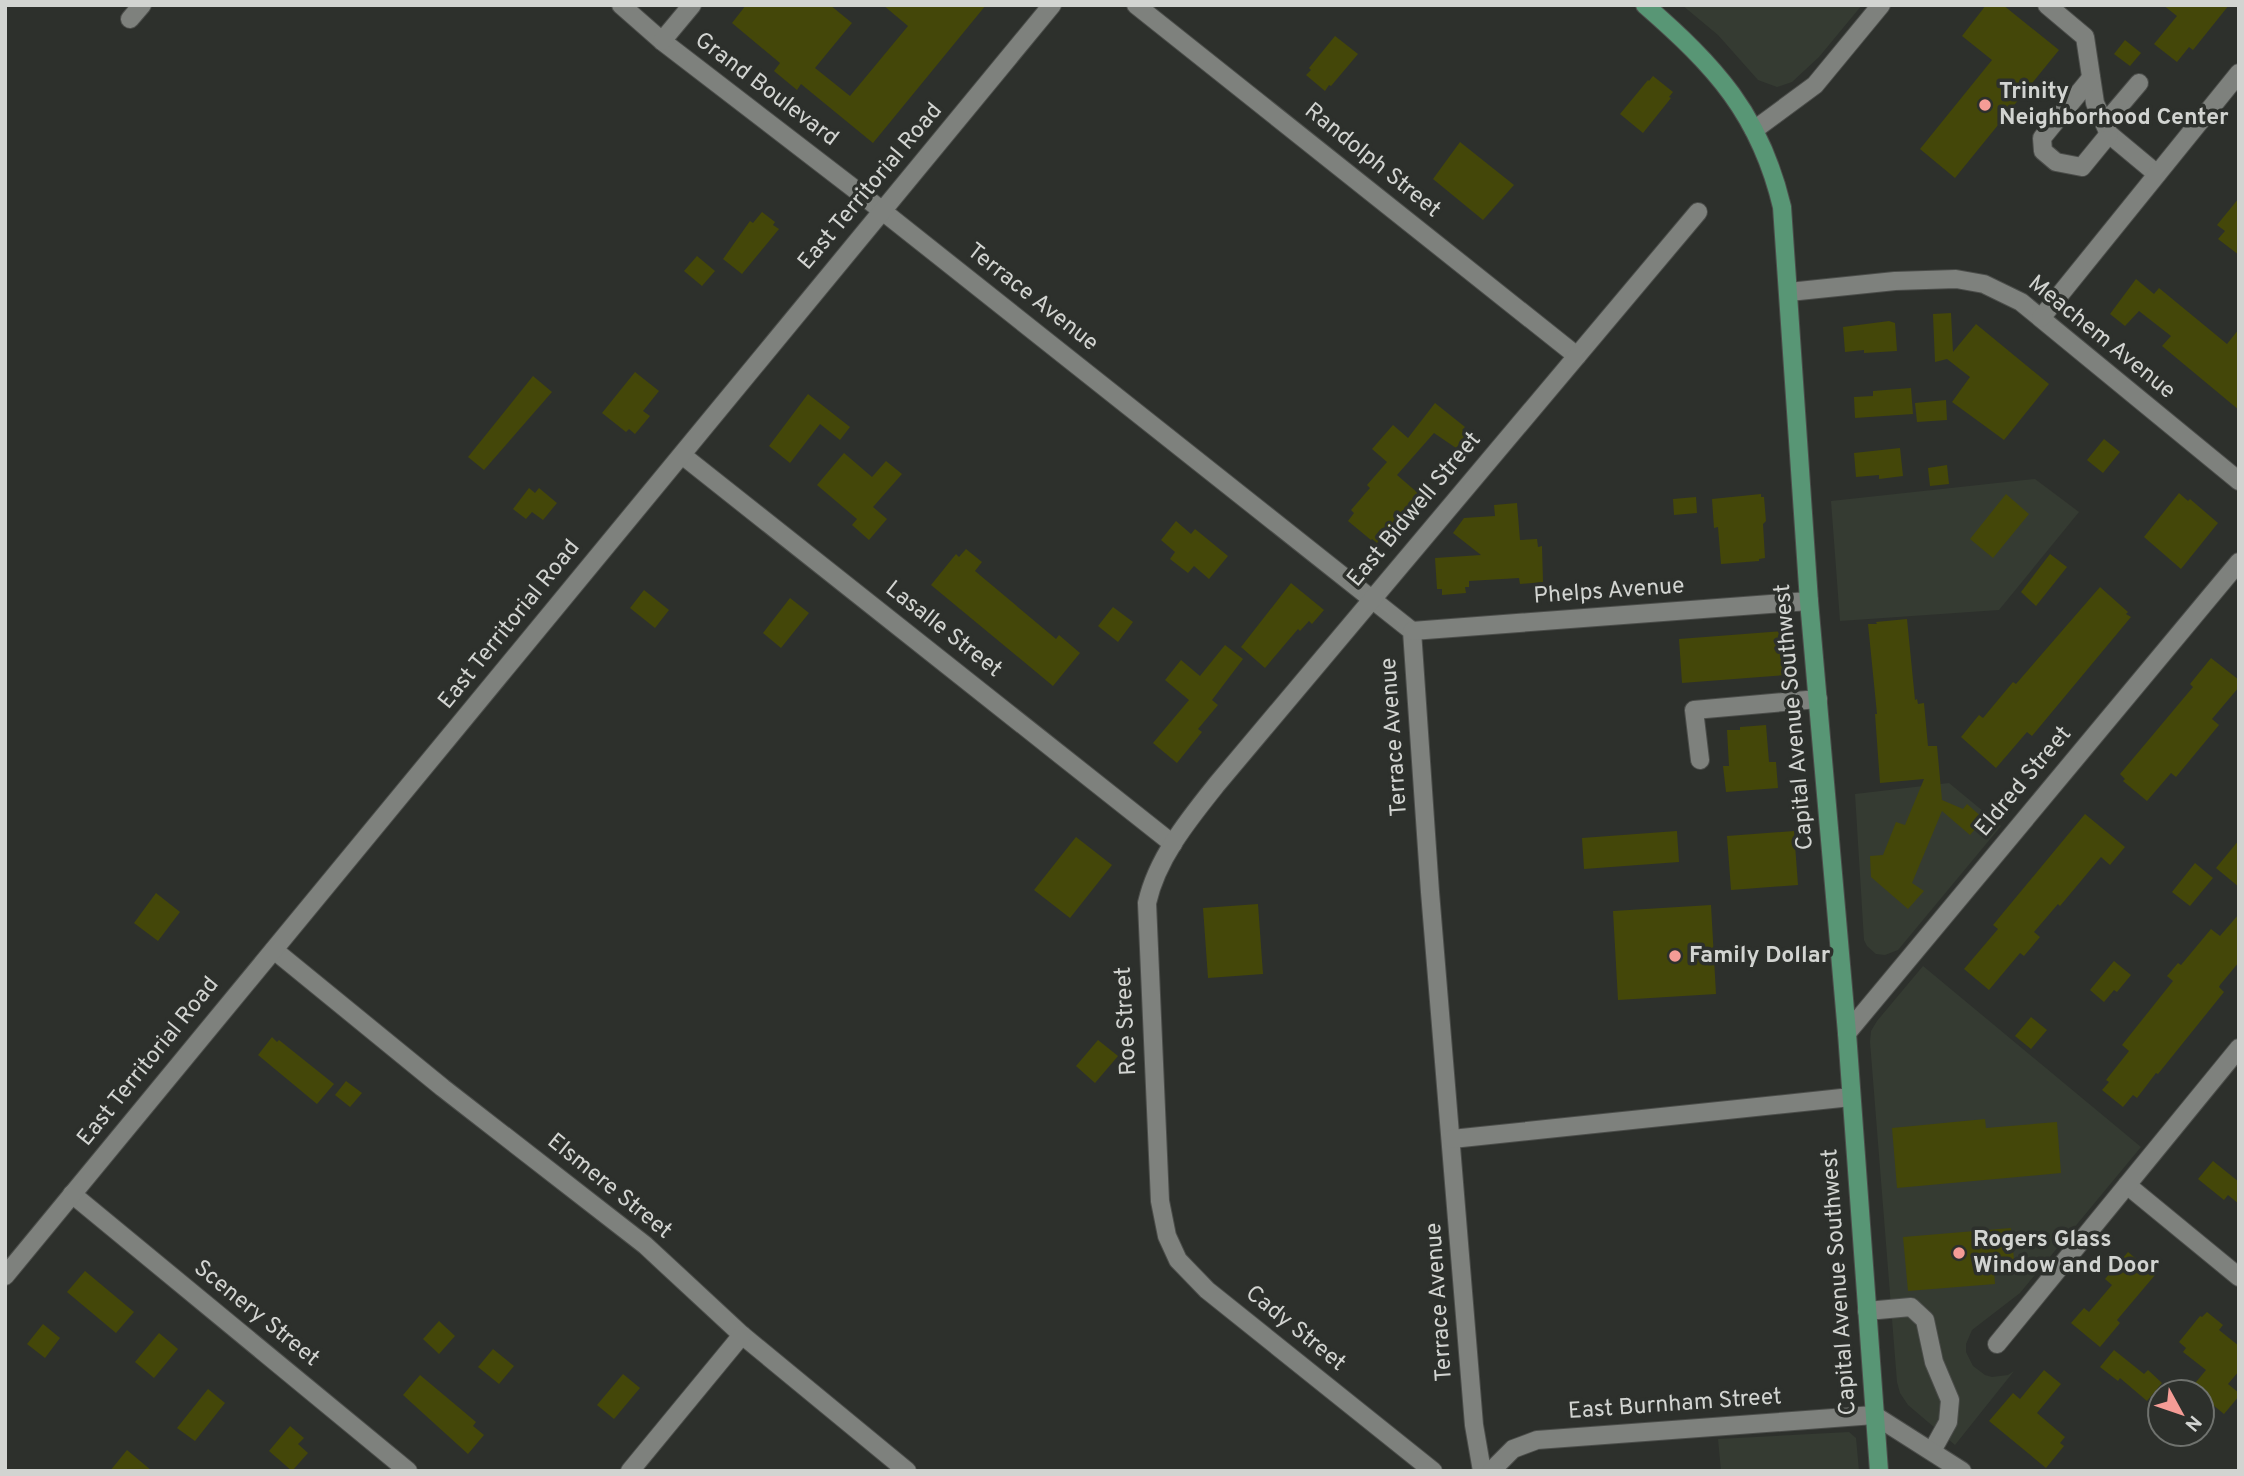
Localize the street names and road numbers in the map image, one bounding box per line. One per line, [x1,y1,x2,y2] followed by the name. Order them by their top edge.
[688,27,844,153] street label: Grand Boulevard
[793,97,949,277] street label: East Territorial Road
[1298,97,1446,225] street label: Randolph Street
[960,238,1104,358] street label: Terrace Avenue
[2021,270,2181,406] street label: Meachem Avenue
[1342,427,1488,593] street label: East Bidwell Street
[433,534,587,716] street label: East Territorial Road
[1533,572,1685,612] street label: Phelps Avenue
[879,575,1007,685] street label: Lasalle Street
[1769,583,1821,851] street label: Capital Avenue Southwest
[1375,657,1415,817] street label: Terrace Avenue
[1969,721,2079,843] street label: Eldred Street
[1110,966,1144,1076] street label: Roe Street
[72,971,226,1153] street label: East Territorial Road
[541,1128,677,1246] street label: Elsmere Street
[1816,1148,1864,1416] street label: Capital Avenue Southwest
[1420,1222,1460,1382] street label: Terrace Avenue
[187,1254,325,1374] street label: Scenery Street
[1239,1280,1351,1378] street label: Cady Street
[1567,1383,1783,1427] street label: East Burnham Street

